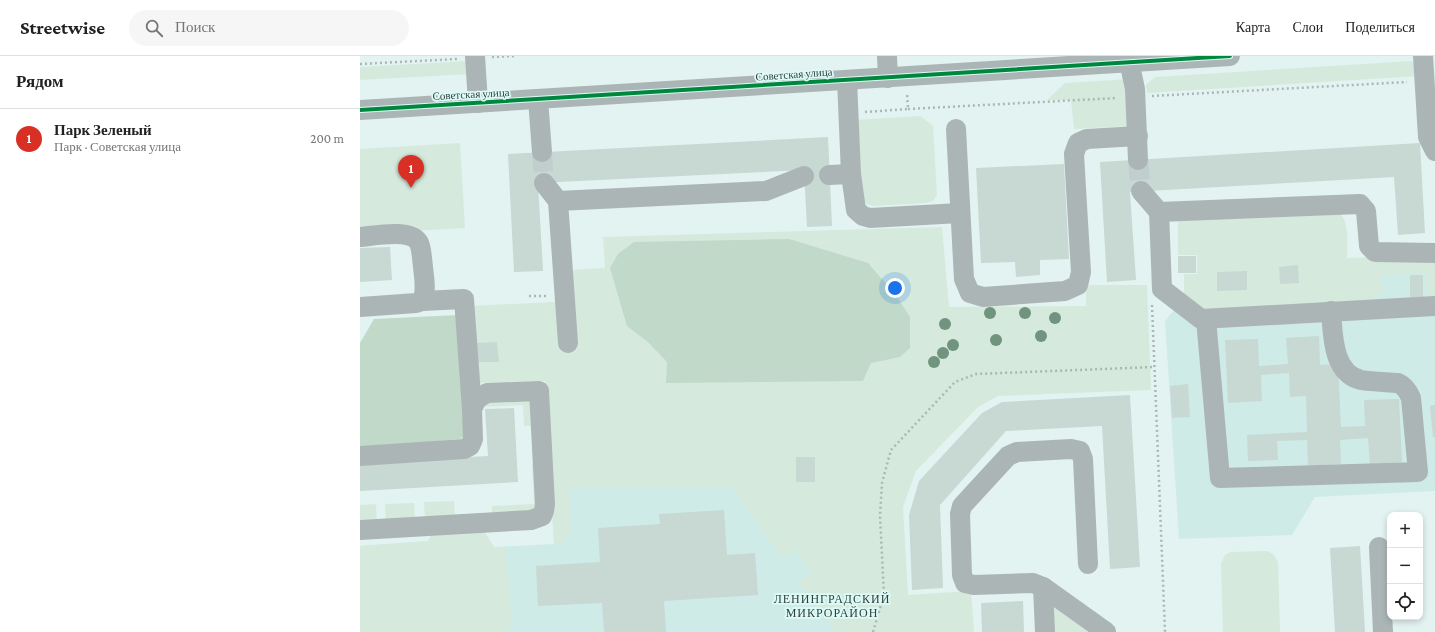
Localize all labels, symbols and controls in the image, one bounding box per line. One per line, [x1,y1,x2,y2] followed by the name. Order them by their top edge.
[129,10,409,46] search box
[20,17,105,38] text: Streetwise
[143,17,165,39] icon: search
[175,19,215,35] text: Поиск
[1236,19,1270,35] text: Карта
[1292,19,1323,35] text: Слои
[1345,19,1415,35] text: Поделиться
[755,65,833,83] street label: Советская улица
[16,72,64,91] text: Рядом
[432,86,510,102] street label: Советская улица
[54,122,152,138] text: Парк Зеленый
[27,131,31,146] text: 1
[310,131,344,146] text: 200 m
[54,139,181,154] text: Парк · Советская улица
[398,155,424,188] pin: 1
[885,278,905,298] your location
[1387,512,1423,620] map controls
[1387,512,1423,548] button: +
[1387,548,1423,584] button: −
[1387,584,1423,620] button: locate
[774,592,890,620] district label: ЛЕНИНГРАДСКИЙ МИКРОРАЙОН

